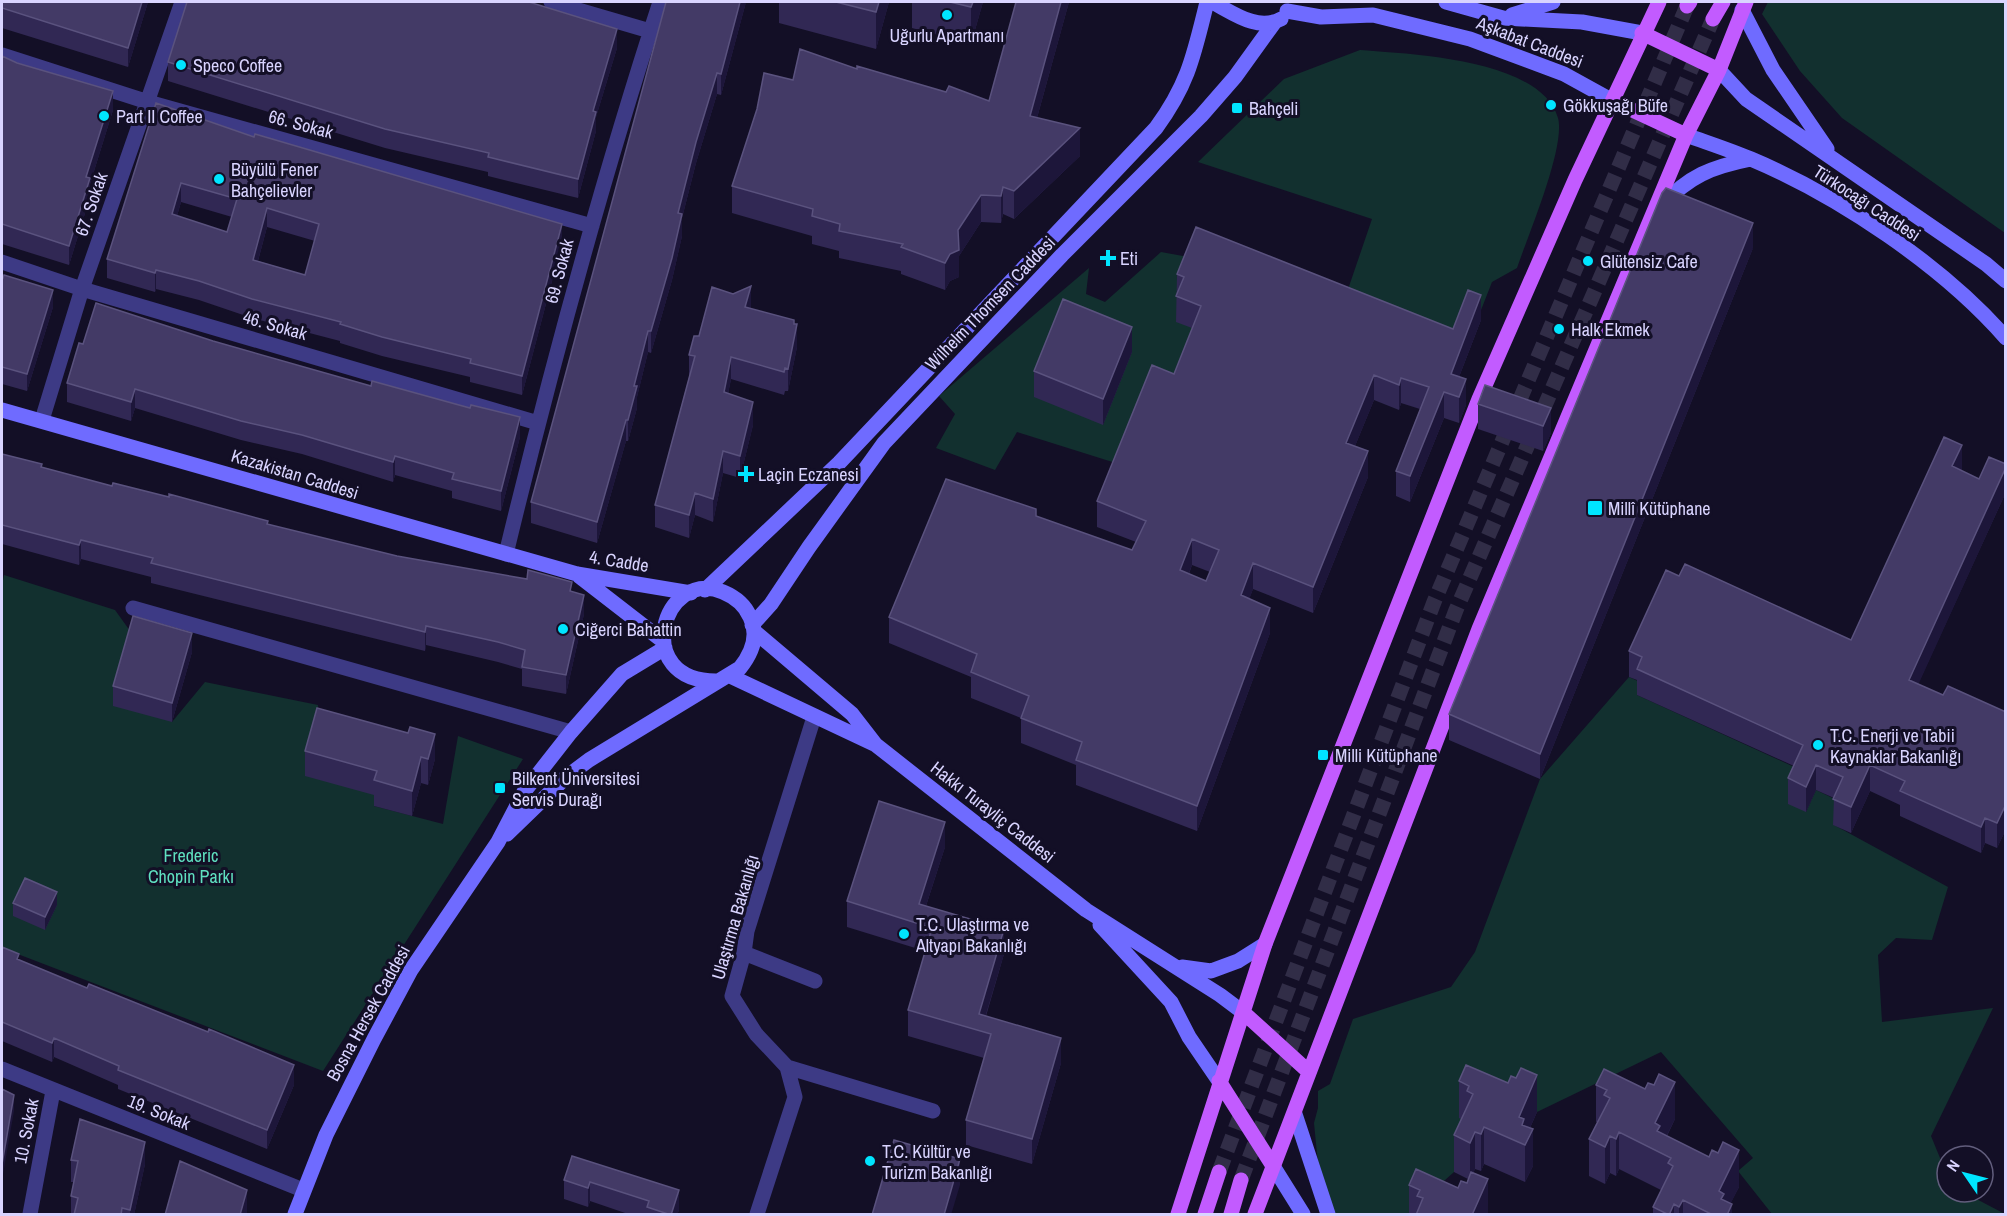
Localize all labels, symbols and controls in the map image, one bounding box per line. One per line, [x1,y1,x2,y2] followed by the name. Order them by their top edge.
[940,8,954,22] marker: Uğurlu Apartmanı
[1472,10,1587,74] street label: Aşkabat Caddesi
[890,23,1004,48] place label: Uğurlu Apartmanı
[193,53,282,78] place label: Speco Coffee
[174,58,188,72] marker: Speco Coffee
[1563,93,1668,118] place label: Gökkuşağı Büfe
[1249,96,1298,121] place label: Bahçeli
[1544,98,1558,112] marker: Gökkuşağı Büfe
[1230,101,1244,115] marker: Bahçeli
[266,103,337,145] street label: 66. Sokak
[116,104,203,129] place label: Part II Coffee
[97,109,111,123] marker: Part II Coffee
[231,157,318,203] place label: Büyülü Fener Bahçelievler
[1808,159,1926,247] street label: Türkocağı Caddesi
[68,168,114,239] street label: 67. Sokak
[212,172,226,186] marker: Büyülü Fener Bahçelievler
[919,230,1061,376] street label: Wilhelm Thomsen Caddesi
[538,235,580,306] street label: 69. Sokak
[1120,246,1138,271] place label: Eti
[1600,249,1698,274] place label: Glütensiz Cafe
[1101,251,1115,265] marker: Eti
[1581,254,1595,268] marker: Glütensiz Cafe
[240,304,311,346] street label: 46. Sokak
[1571,317,1650,342] place label: Halk Ekmek
[1552,322,1566,336] marker: Halk Ekmek
[228,443,362,505] street label: Kazakistan Caddesi
[758,462,859,487] place label: Laçin Eczanesi
[739,467,753,481] marker: Laçin Eczanesi
[1608,496,1711,521] place label: Millî Kütüphane
[1586,499,1604,517] marker: Millî Kütüphane
[587,544,651,578] street label: 4. Cadde
[575,617,682,642] place label: Ciğerci Bahattin
[556,622,570,636] marker: Ciğerci Bahattin
[1830,723,1961,769] place label: T.C. Enerji ve Tabii Kaynaklar Bakanlığı
[1811,738,1825,752] marker: T.C. Enerji ve Tabii Kaynaklar Bakanlığı
[1335,743,1438,768] place label: Milli Kütüphane
[1316,748,1330,762] marker: Milli Kütüphane
[925,755,1061,869] street label: Hakkı Turayliç Caddesi
[512,766,640,812] place label: Bilkent Üniversitesi Servis Durağı
[493,781,507,795] marker: Bilkent Üniversitesi Servis Durağı
[148,843,234,889] park label: Frederic Chopin Parkı
[705,852,765,982] street label: Ulaştırma Bakanlığı
[915,912,1029,958] place label: T.C. Ulaştırma ve Altyapı Bakanlığı
[897,927,911,941] marker: T.C. Ulaştırma ve Altyapı Bakanlığı
[320,941,416,1085] street label: Bosna Hersek Caddesi
[124,1088,195,1136] street label: 19. Sokak
[7,1096,45,1166] street label: 10. Sokak
[882,1139,992,1185] place label: T.C. Kültür ve Turizm Bakanlığı
[1935,1144,1995,1204] north arrow
[863,1154,877,1168] marker: T.C. Kültür ve Turizm Bakanlığı
[1941,1155,1964,1176] text: N

